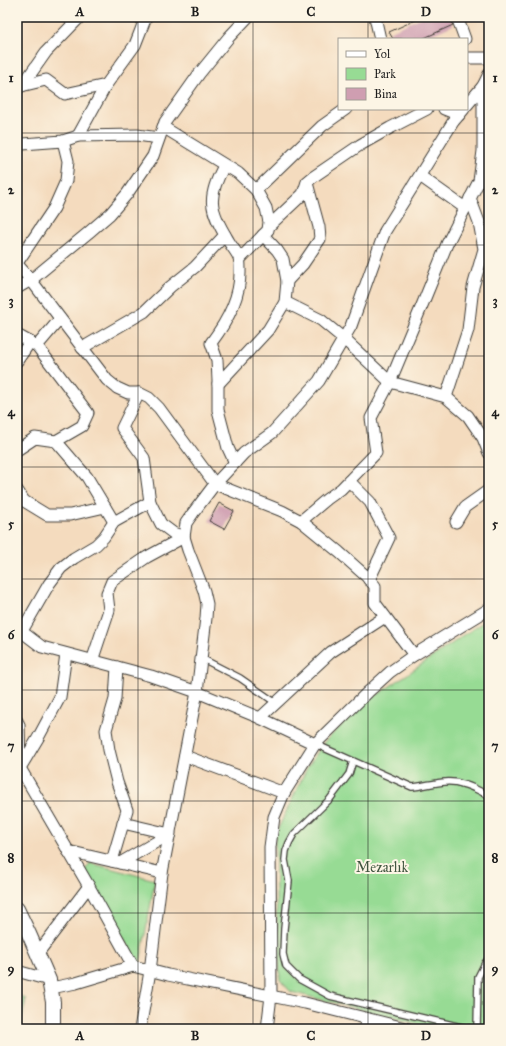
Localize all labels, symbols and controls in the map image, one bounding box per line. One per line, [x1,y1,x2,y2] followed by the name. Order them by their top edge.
[75,4,85,20] text: A
[191,4,200,20] text: B
[307,4,316,20] text: C
[421,4,431,20] text: D
[338,38,468,110] legend
[374,47,391,61] text: Yol
[374,67,396,81] text: Park
[8,70,14,86] text: 1
[492,70,498,86] text: 1
[374,87,398,101] text: Bina
[8,182,15,198] text: 2
[492,182,499,198] text: 2
[8,293,14,309] text: 3
[492,293,498,309] text: 3
[7,404,15,420] text: 4
[491,404,499,420] text: 4
[8,516,15,532] text: 5
[492,516,499,532] text: 5
[8,627,16,643] text: 6
[492,627,500,643] text: 6
[8,738,15,754] text: 7
[492,738,499,754] text: 7
[8,850,15,866] text: 8
[492,850,499,866] text: 8
[356,859,408,876] park label: Mezarlık
[8,961,15,977] text: 9
[492,961,499,977] text: 9
[75,1028,85,1044] text: A
[191,1028,200,1044] text: B
[307,1028,316,1044] text: C
[421,1028,431,1044] text: D

